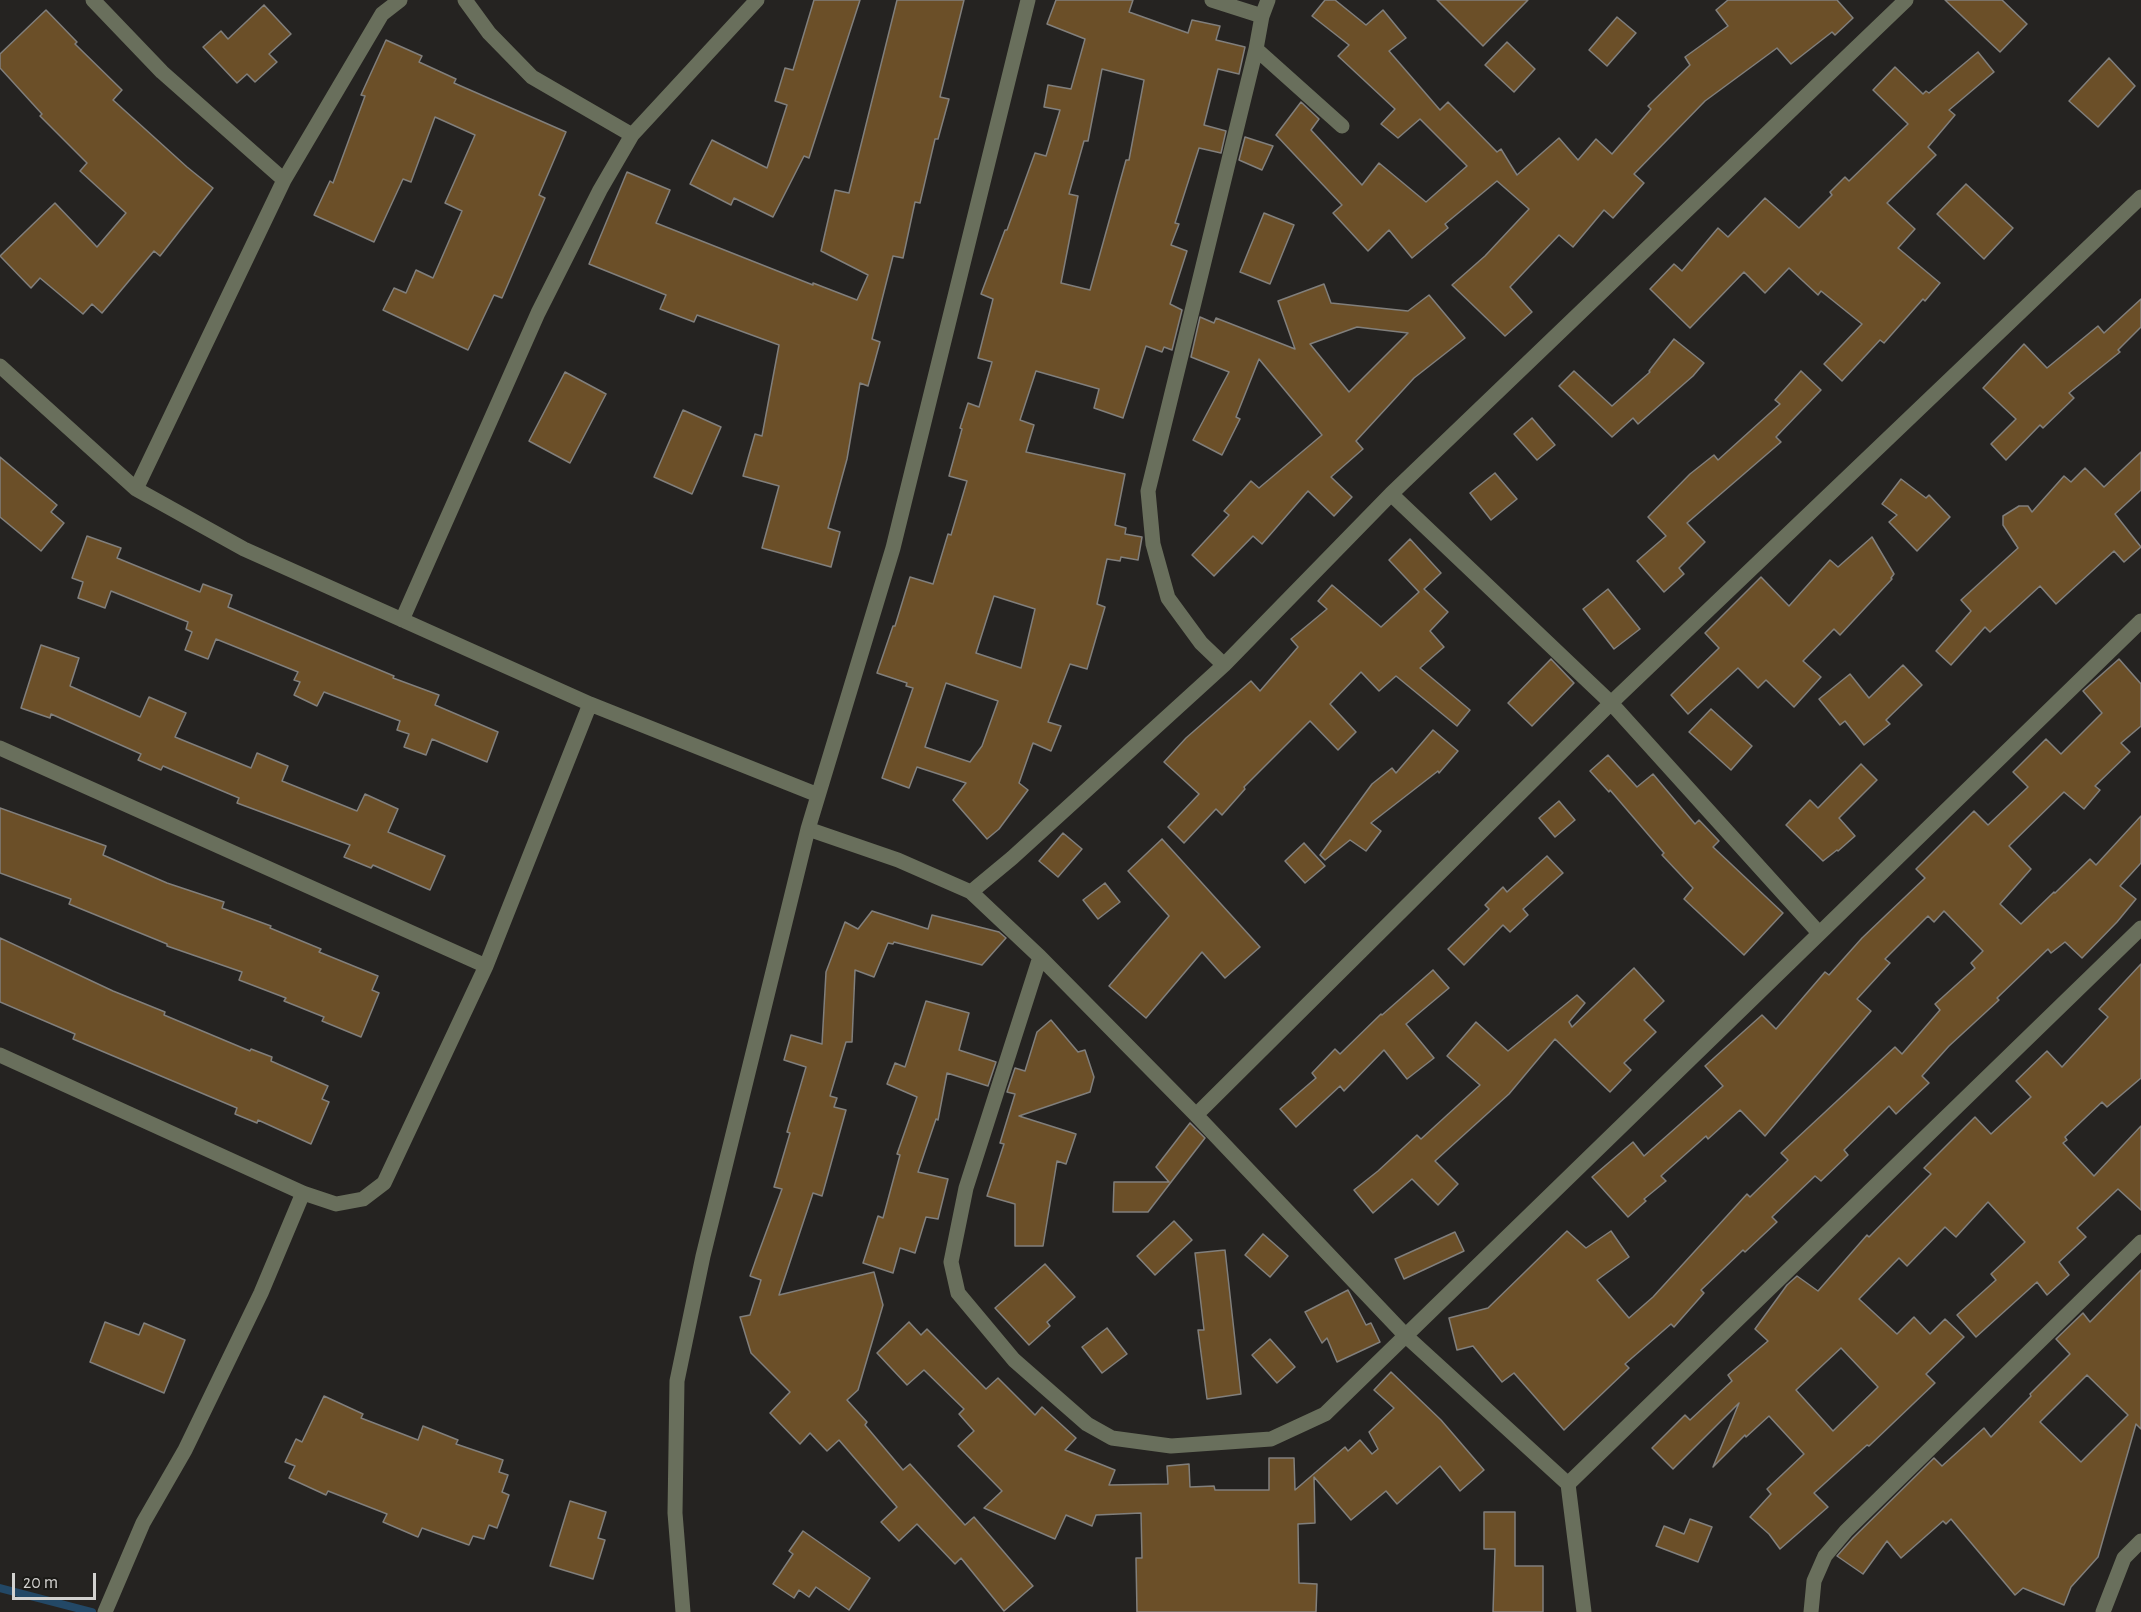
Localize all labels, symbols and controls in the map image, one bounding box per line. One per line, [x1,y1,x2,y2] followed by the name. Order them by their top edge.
[15,1561,99,1599] scale bar
[23,1574,58,1592] text: 20 m

